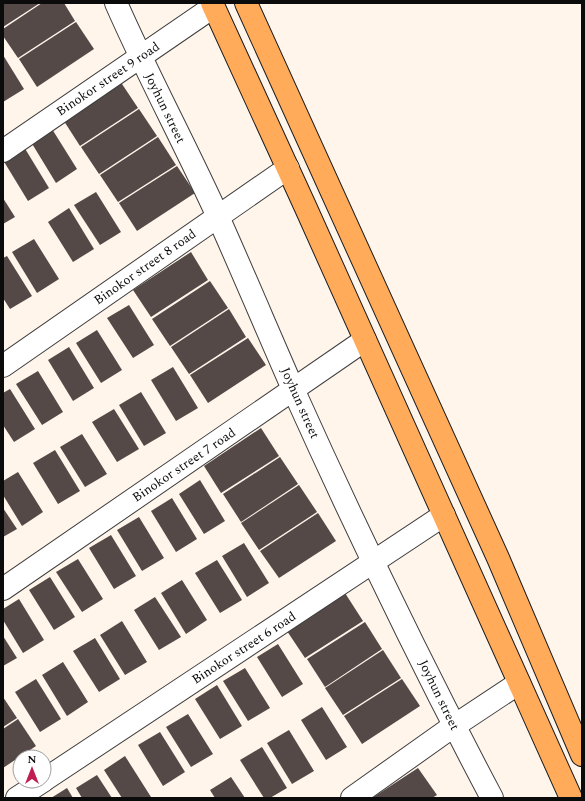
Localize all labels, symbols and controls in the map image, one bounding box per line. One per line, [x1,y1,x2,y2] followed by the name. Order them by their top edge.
[52,37,164,121] street label: Binokor street 9 road
[139,69,191,147] street label: Joyhun street
[90,224,200,310] street label: Binokor street 8 road
[275,364,325,442] street label: Joyhun street
[128,423,240,507] street label: Binokor street 7 road
[188,607,300,689] street label: Binokor street 6 road
[413,656,465,734] street label: Joyhun street
[12,749,52,789] north arrow
[28,751,37,768] text: N

